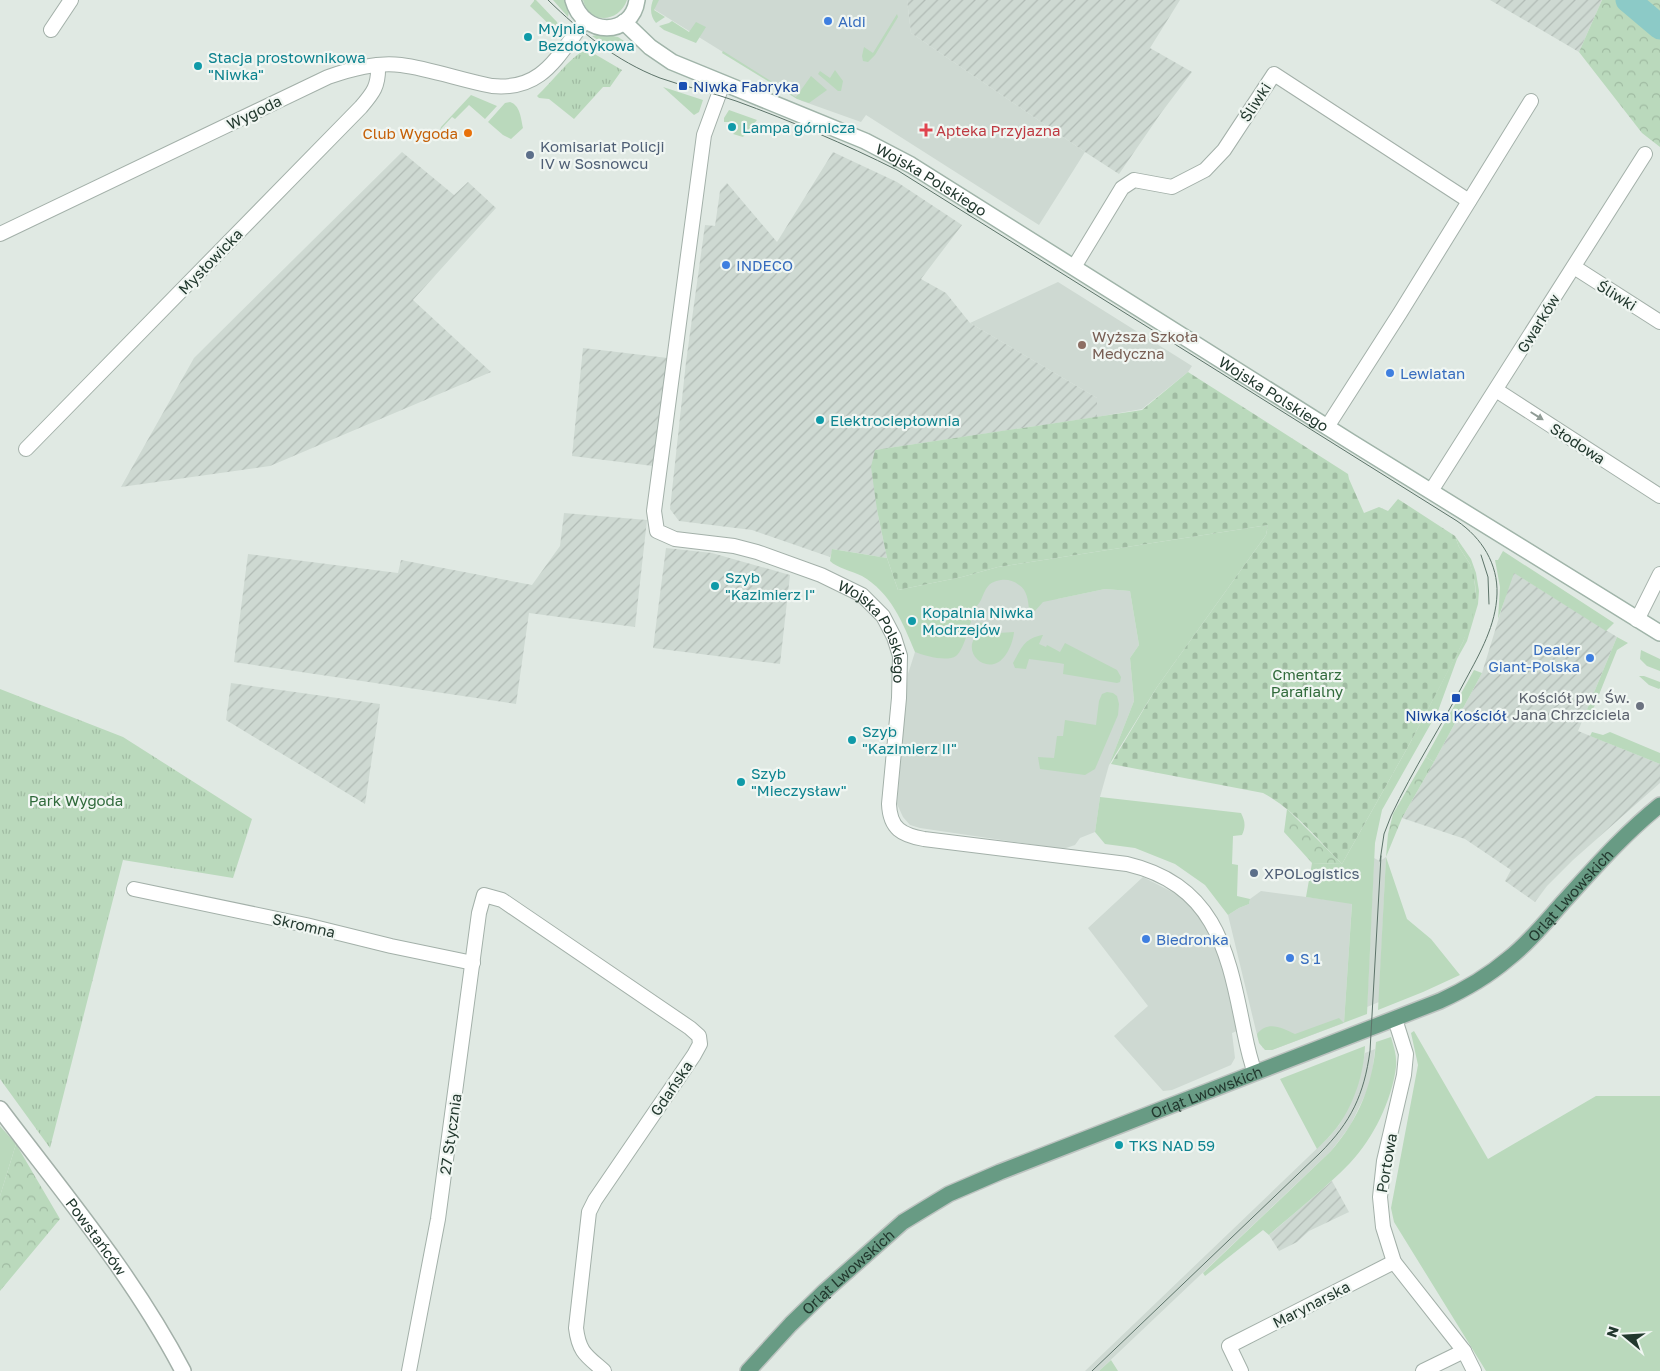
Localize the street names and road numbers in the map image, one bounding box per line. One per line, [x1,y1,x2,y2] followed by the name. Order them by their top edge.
[1236,79,1274,125] street label: Śliwki
[224,91,284,133] street label: Wygoda
[873,139,990,220] street label: Wojska Polskiego
[174,224,246,298] street label: Mysłowicka
[1594,276,1640,314] street label: Śliwki
[1513,290,1563,356] street label: Gwarków
[1216,352,1332,435] street label: Wojska Polskiego
[1547,419,1609,467] street label: Słodowa
[835,576,909,684] street label: Wojska Polskiego
[1524,845,1616,945] street label: Orląt Lwowskich
[271,909,337,941] street label: Skromna
[646,1057,696,1119] street label: Gdańska
[1148,1062,1265,1122] street label: Orląt Lwowskich
[435,1092,465,1176] street label: 27 Stycznia
[1372,1132,1400,1194] street label: Portowa
[62,1194,131,1279] street label: Powstańców
[798,1225,898,1318] street label: Orląt Lwowskich
[1269,1277,1353,1331] street label: Marynarska

